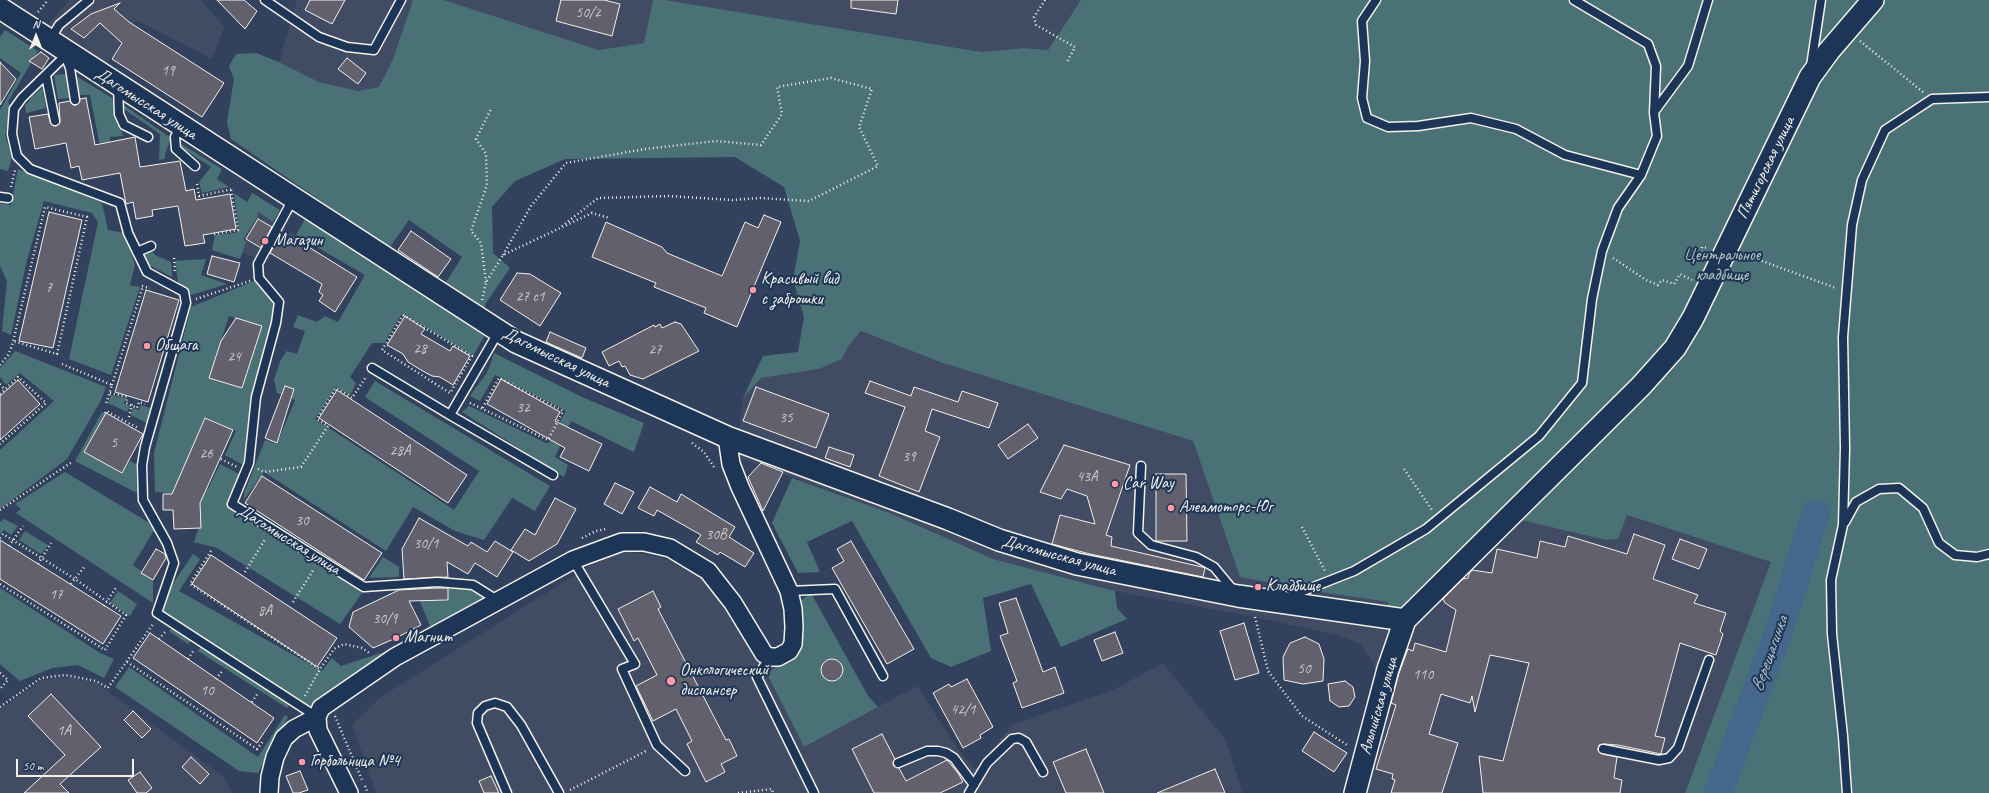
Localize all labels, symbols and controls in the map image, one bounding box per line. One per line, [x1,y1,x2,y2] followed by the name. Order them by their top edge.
[575,4,601,22] house number: 50/2
[16,16,56,56] north arrow
[33,17,39,31] text: N
[161,62,175,80] house number: 19
[91,64,201,144] street label: Дагомысская улица
[1732,113,1800,223] street label: Пятигорская улица
[273,231,323,251] place label: Магазин
[260,236,270,246] marker: Магазин
[1684,246,1760,286] park label: Центральное кладбище
[761,270,839,310] place label: Красивый вид с заброшки
[46,279,52,297] house number: 7
[748,285,758,295] marker: Красивый вид с заброшки
[515,288,545,306] house number: 27 с1
[499,323,613,393] street label: Дагомысская улица
[155,336,197,356] place label: Общага
[413,340,427,358] house number: 28
[142,341,152,351] marker: Общага
[648,341,662,359] house number: 27
[227,348,241,366] house number: 24
[516,399,530,417] house number: 32
[779,409,793,427] house number: 35
[111,434,117,452] house number: 5
[389,442,411,460] house number: 28А
[199,445,213,463] house number: 26
[902,448,916,466] house number: 39
[1076,468,1098,486] house number: 43А
[1123,474,1174,494] place label: Car Way
[1110,479,1120,489] marker: Car Way
[1179,498,1272,518] place label: Алеамоторс-Юг
[234,500,344,580] street label: Дагомысская улица
[1166,503,1176,513] marker: Алеамоторс-Юг
[295,512,309,530] house number: 30
[705,526,727,544] house number: 30В
[1000,531,1118,581] street label: Дагомысская улица
[413,535,439,553] house number: 30/1
[1266,577,1320,597] place label: Кладбище
[1253,582,1263,592] marker: Кладбище
[49,586,63,604] house number: 17
[258,602,272,620] house number: 8А
[372,610,398,628] house number: 30/9
[1746,613,1794,695] water label: Верещагинка
[404,628,452,648] place label: Магнит
[391,633,401,643] marker: Магнит
[1355,655,1403,757] street label: Альпийская улица
[1297,660,1311,678] house number: 50
[680,661,769,701] place label: Онкологический диспансер
[1413,666,1433,684] house number: 110
[665,675,677,687] marker: Онкологический диспансер
[200,682,214,700] house number: 10
[950,701,976,719] house number: 42/1
[57,722,71,740] house number: 1А
[18,751,136,777] scale bar
[310,752,400,772] place label: Горбольница №4
[297,757,307,767] marker: Горбольница №4
[23,758,43,774] text: 50 m

